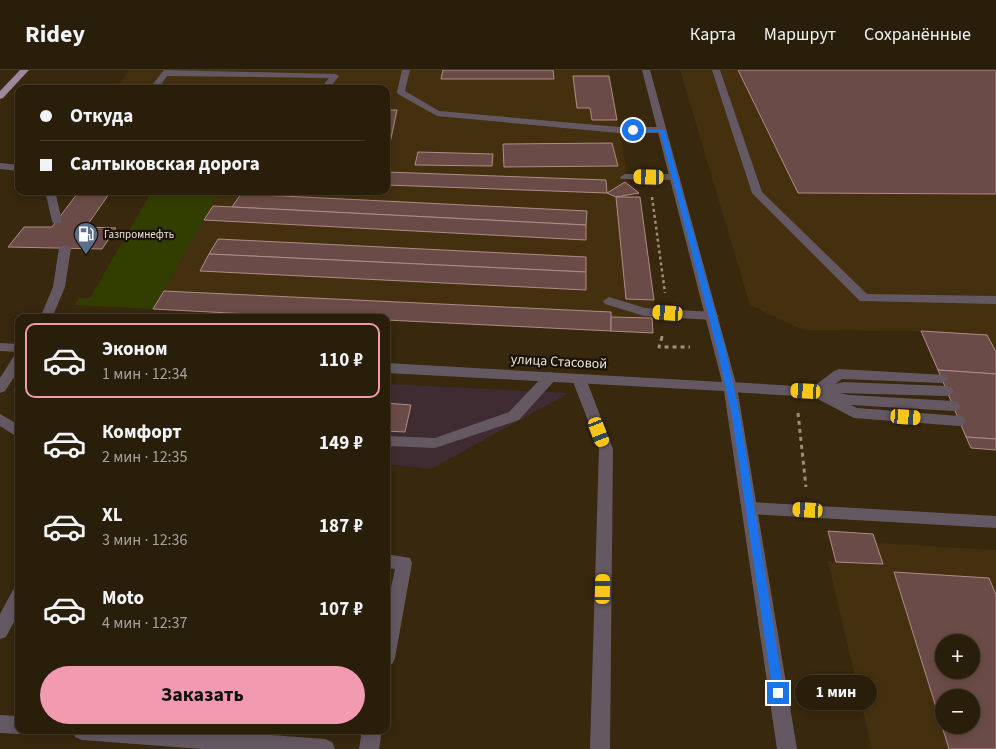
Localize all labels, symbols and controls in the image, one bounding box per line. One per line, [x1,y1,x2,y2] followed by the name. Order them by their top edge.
[25,17,85,52] text: Ridey
[690,22,736,47] text: Карта
[764,22,836,47] text: Маршрут
[864,22,971,47] text: Сохранённые
[70,103,133,130] text: Откуда
[622,119,644,141] route start
[70,151,260,178] text: Салтыковская дорога
[633,169,664,185] car
[73,221,99,255] fuel station icon: Газпромнефть
[104,227,174,242] place label: Газпромнефть
[652,304,683,322] car
[102,336,168,363] text: Эконом
[42,338,87,383] icon: car
[319,347,363,374] text: 110 ₽
[510,349,608,375] street label: улица Стасовой
[102,363,188,385] text: 1 мин · 12:34
[790,383,821,399] car
[890,408,921,426] car
[586,415,611,449] car
[102,419,182,446] text: Комфорт
[42,421,87,466] icon: car
[319,430,363,457] text: 149 ₽
[102,446,188,468] text: 2 мин · 12:35
[102,502,123,529] text: XL
[792,502,823,518] car
[42,504,87,549] icon: car
[319,513,363,540] text: 187 ₽
[102,529,188,551] text: 3 мин · 12:36
[595,574,610,604] car
[102,585,144,612] text: Moto
[42,587,87,632] icon: car
[319,596,363,623] text: 107 ₽
[102,612,188,634] text: 4 мин · 12:37
[935,634,980,734] map controls
[935,634,980,679] button: +
[40,666,365,724] button: Заказать
[796,676,878,710] callout: 1 мин
[816,681,856,703] text: 1 мин
[767,682,789,704] route end
[935,689,980,734] button: −

